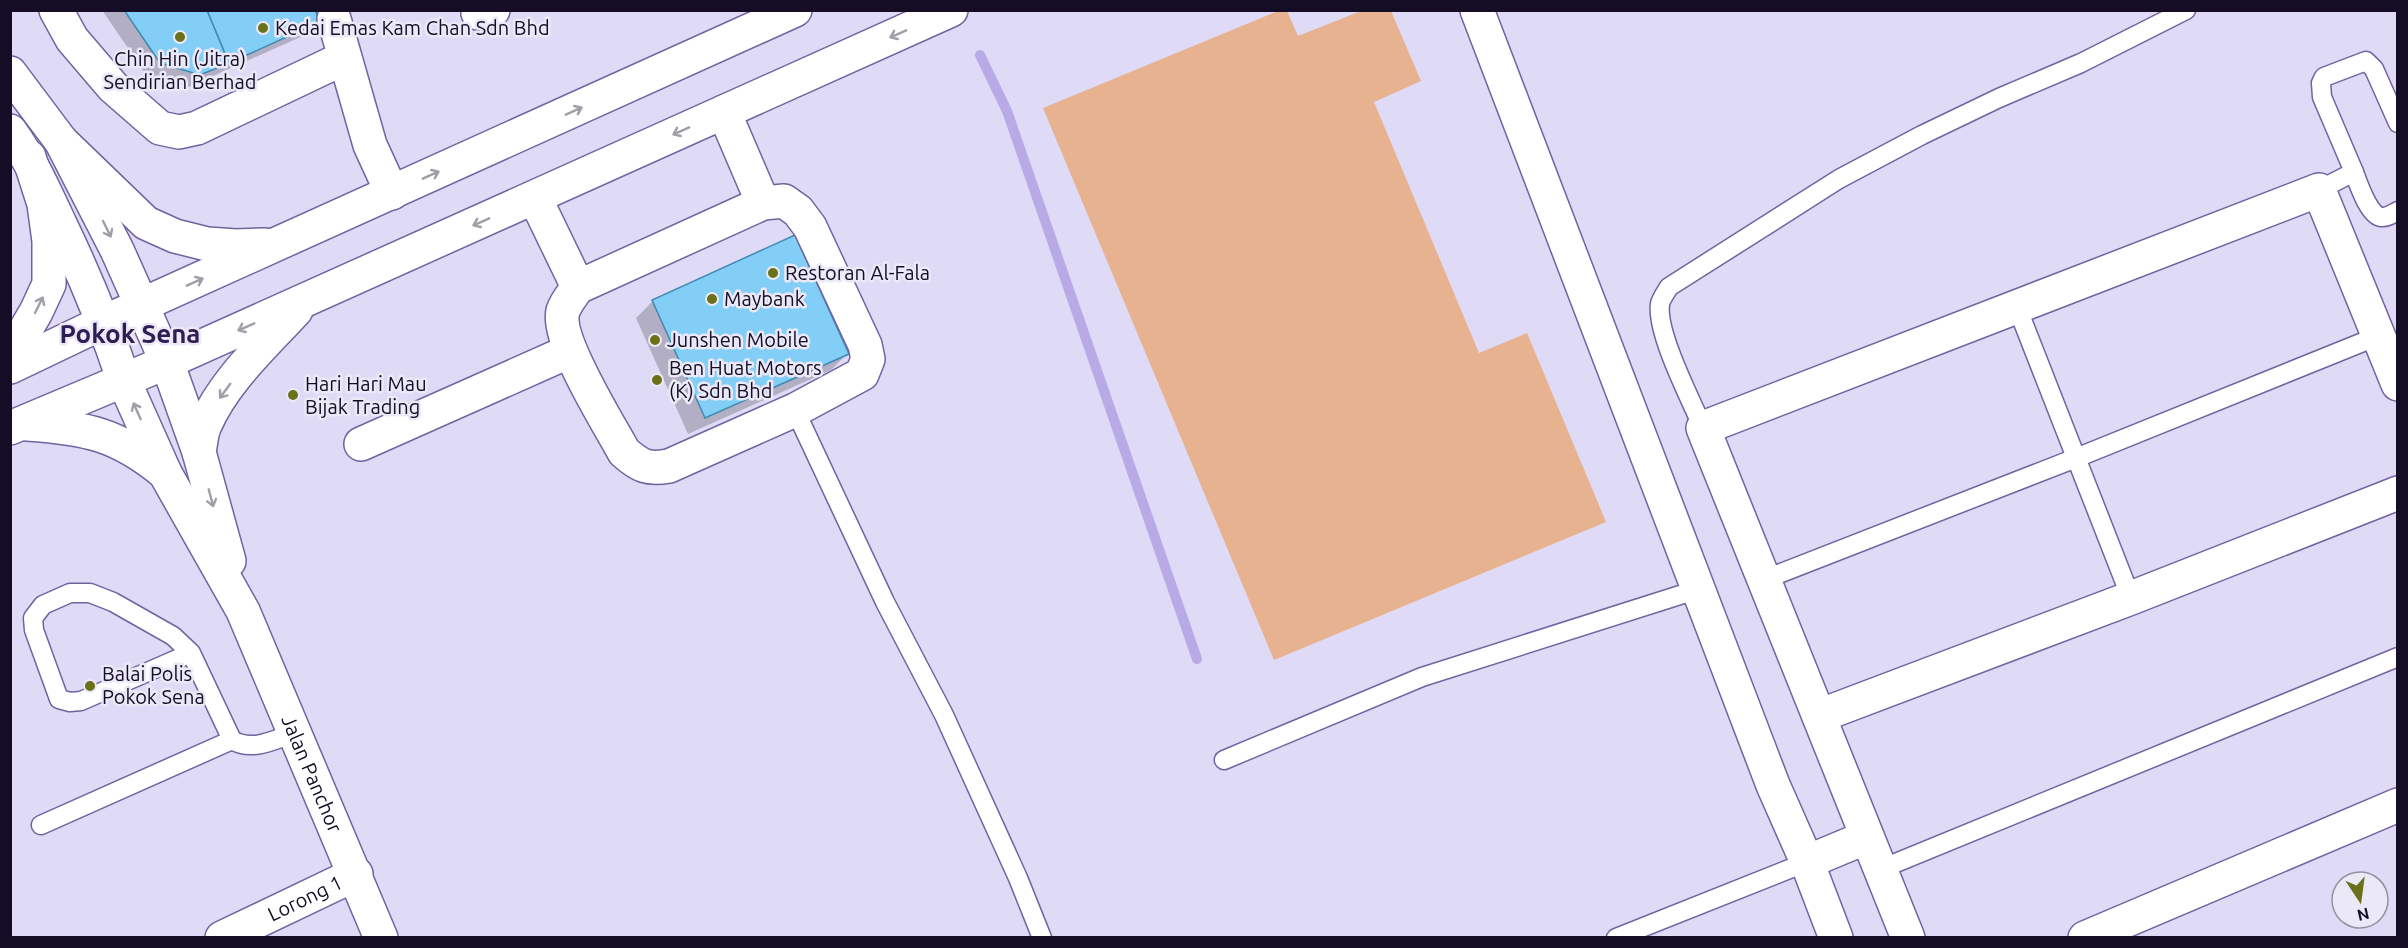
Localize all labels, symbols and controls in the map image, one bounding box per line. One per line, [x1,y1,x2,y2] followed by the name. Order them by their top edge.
[275,16,550,39] place label: Kedai Emas Kam Chan Sdn Bhd
[256,21,270,35] marker: Kedai Emas Kam Chan Sdn Bhd
[889,29,907,41] one-way arrow
[173,30,187,44] marker: Chin Hin (Jitra) Sendirian Berhad
[104,47,256,93] place label: Chin Hin (Jitra) Sendirian Berhad
[565,104,583,115] one-way arrow
[673,126,691,138] one-way arrow
[421,169,439,181] one-way arrow
[473,216,491,228] one-way arrow
[102,220,114,238] one-way arrow
[785,261,930,284] place label: Restoran Al-Fala
[766,266,780,280] marker: Restoran Al-Fala
[186,275,204,287] one-way arrow
[724,287,805,310] place label: Maybank
[705,292,719,306] marker: Maybank
[34,296,46,314] one-way arrow
[60,319,200,348] district label: Pokok Sena
[237,322,255,333] one-way arrow
[667,328,809,351] place label: Junshen Mobile
[648,333,662,347] marker: Junshen Mobile
[669,356,822,402] place label: Ben Huat Motors (K) Sdn Bhd
[305,372,427,418] place label: Hari Hari Mau Bijak Trading
[650,373,664,387] marker: Ben Huat Motors (K) Sdn Bhd
[219,383,232,399] one-way arrow
[286,388,300,402] marker: Hari Hari Mau Bijak Trading
[131,402,143,420] one-way arrow
[206,488,218,507] one-way arrow
[102,662,205,708] place label: Balai Polis Pokok Sena
[83,679,97,693] marker: Balai Polis Pokok Sena
[277,712,347,836] street label: Jalan Panchor
[264,870,346,926] street label: Lorong 1
[2330,870,2390,930] north arrow
[2356,905,2371,925] text: N

